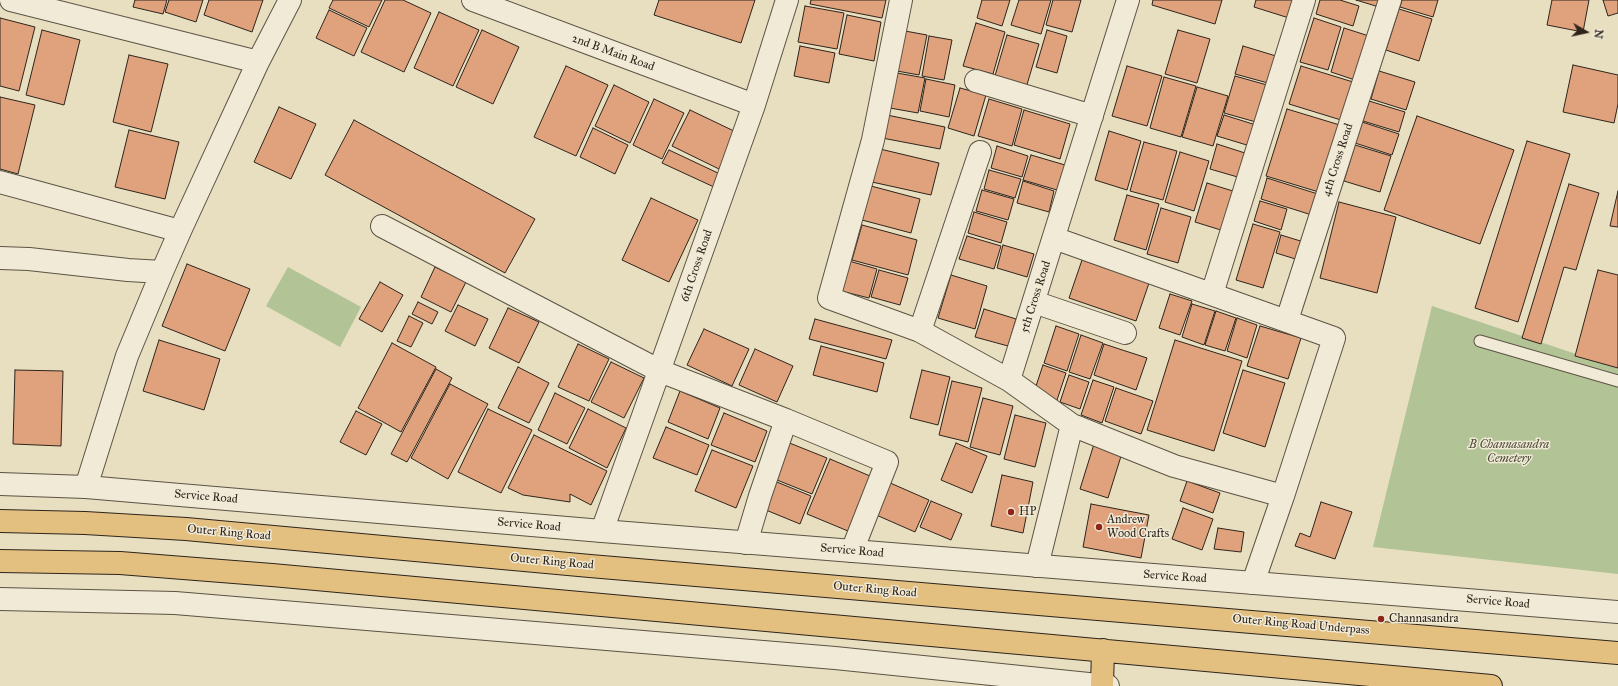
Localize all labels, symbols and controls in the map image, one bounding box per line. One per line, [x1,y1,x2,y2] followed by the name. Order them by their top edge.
[1566,12,1606,52] north arrow
[1591,28,1605,40] text: N
[570,31,656,75] street label: 2nd B Main Road
[1319,122,1357,198] street label: 4th Cross Road
[678,228,716,304] street label: 6th Cross Road
[1018,259,1054,335] street label: 5th Cross Road
[1469,438,1549,466] park label: B Channasandra Cemetery
[174,487,238,507] street label: Service Road
[1019,505,1036,519] place label: HP
[1006,507,1016,517] marker: HP
[1107,513,1169,541] place label: Andrew Wood Crafts
[497,515,561,535] street label: Service Road
[187,522,271,544] street label: Outer Ring Road
[1094,522,1104,532] marker: Andrew Wood Crafts
[820,541,884,561] street label: Service Road
[510,551,594,573] street label: Outer Ring Road
[1143,568,1207,586] street label: Service Road
[833,579,917,601] street label: Outer Ring Road
[1466,592,1530,612] street label: Service Road
[1232,612,1370,638] street label: Outer Ring Road Underpass
[1389,612,1458,626] place label: Channasandra
[1376,614,1386,624] marker: Channasandra

